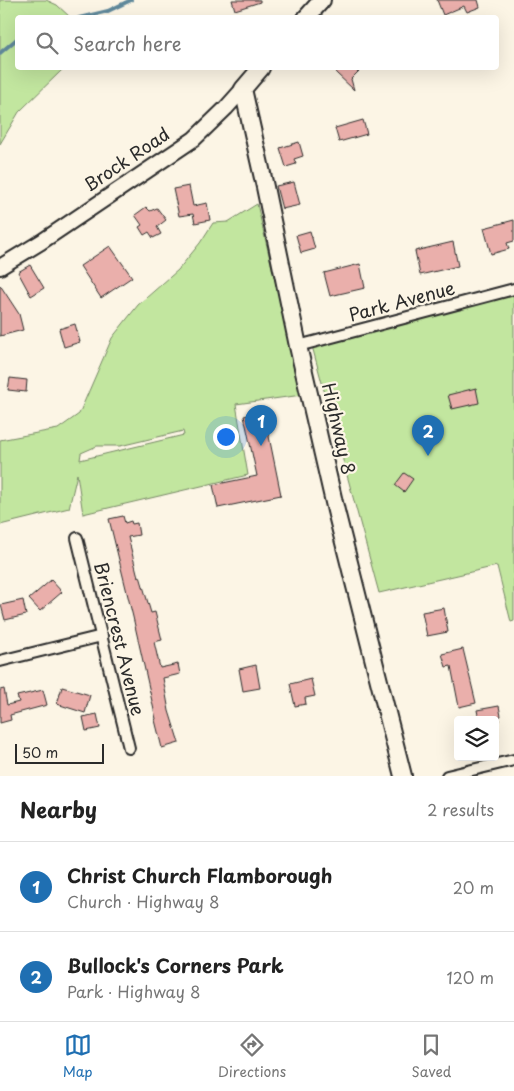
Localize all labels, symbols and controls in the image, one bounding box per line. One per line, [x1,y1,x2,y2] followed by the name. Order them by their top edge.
[15,15,499,70] search box
[33,29,61,57] icon: search
[73,29,182,57] text: Search here
[78,120,175,198] street label: Brock Road
[346,273,458,328] street label: Park Avenue
[316,380,363,477] street label: Highway 8
[245,405,277,446] pin: 1
[412,415,444,456] pin: 2
[213,424,239,450] your location
[88,559,153,719] street label: Briencrest Avenue
[454,716,499,761] map controls
[454,716,499,761] button: layers
[15,741,104,764] scale bar
[22,742,58,763] text: 50 m
[20,793,97,825] text: Nearby
[427,797,494,821] text: 2 results
[67,861,333,889] text: Christ Church Flamborough
[32,875,40,899] text: 1
[453,875,494,899] text: 20 m
[67,889,220,913] text: Church · Highway 8
[67,951,284,979] text: Bullock's Corners Park
[30,965,42,989] text: 2
[447,965,494,989] text: 120 m
[67,979,201,1003] text: Park · Highway 8
[63,1031,93,1082] tab: Map
[218,1031,286,1082] tab: Directions
[412,1031,451,1082] tab: Saved

